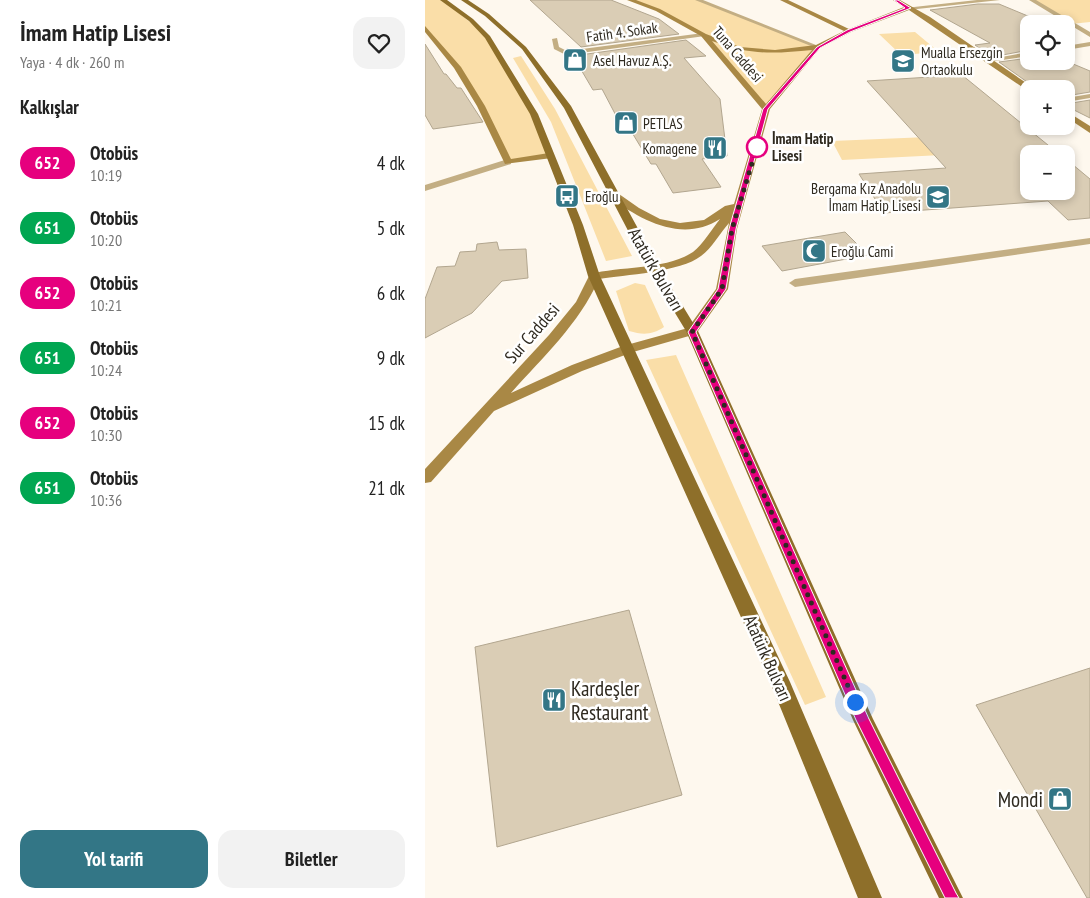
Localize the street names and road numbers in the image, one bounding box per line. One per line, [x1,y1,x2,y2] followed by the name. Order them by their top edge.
[585,18,659,46] street label: Fatih 4. Sokak
[709,22,767,86] street label: Tuna Caddesi
[623,223,689,315] street label: Atatürk Bulvarı
[500,298,564,368] street label: Sur Caddesi
[739,611,797,705] street label: Atatürk Bulvarı

